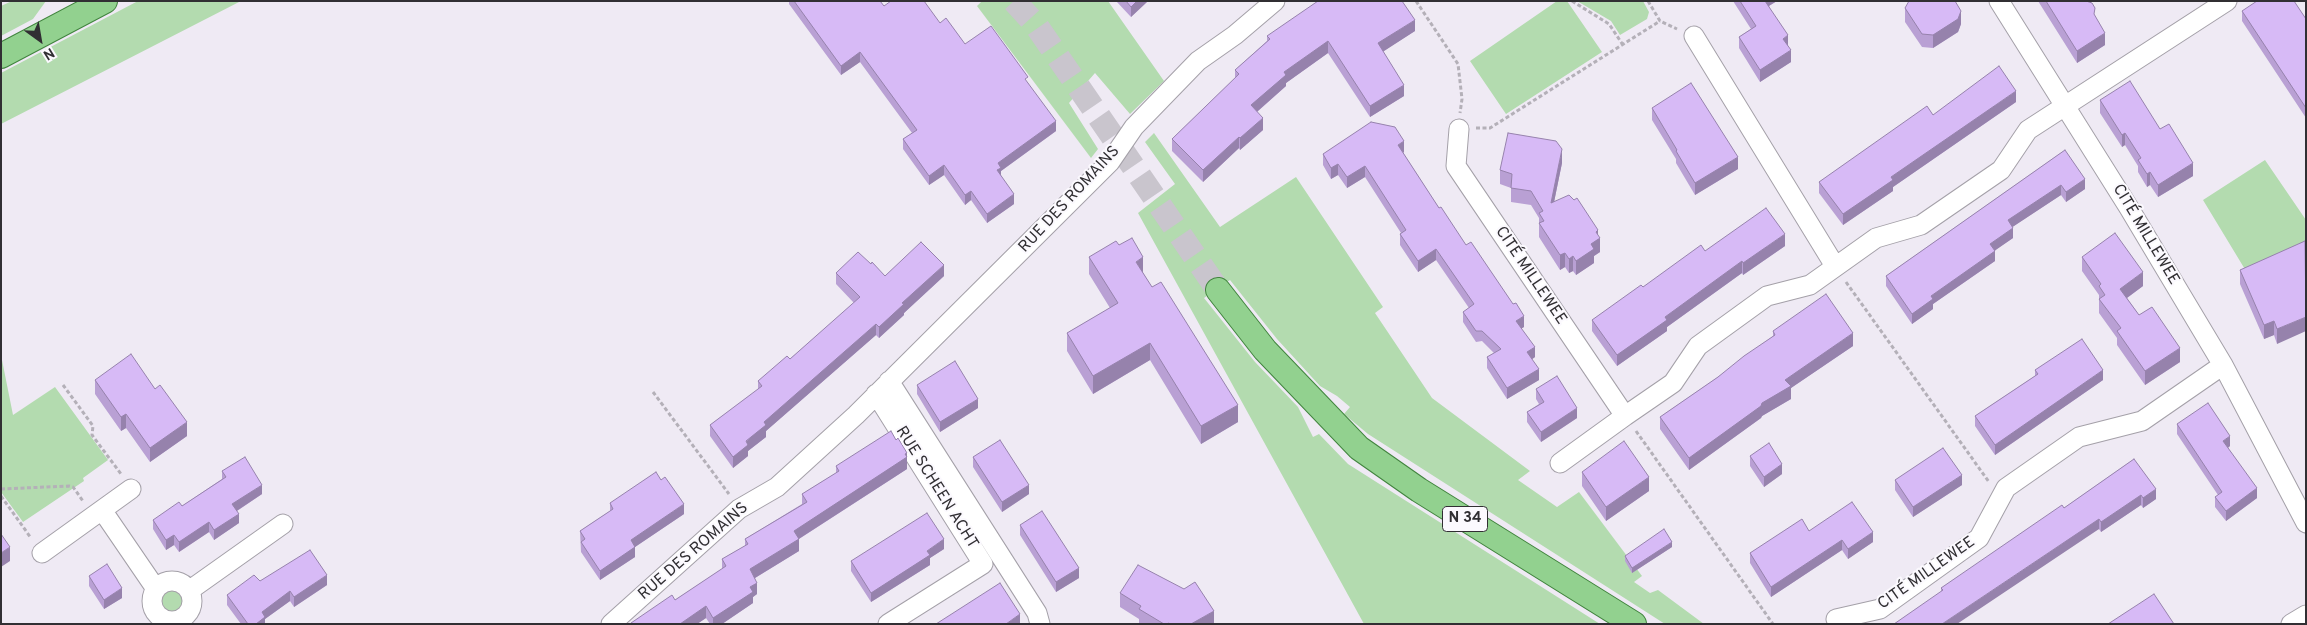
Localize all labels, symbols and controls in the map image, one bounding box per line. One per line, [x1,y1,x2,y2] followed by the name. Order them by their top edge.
[15,15,65,65] north arrow
[39,43,57,63] text: N
[1016,143,1124,257] street label: RUE DES ROMAINS
[2107,181,2183,289] street label: CITÉ MILLEWEE
[1490,223,1570,329] street label: CITÉ MILLEWEE
[891,423,981,553] street label: RUE SCHEEN ACHT
[635,499,753,605] street label: RUE DES ROMAINS
[1442,506,1488,532] road number: N 34
[1875,533,1979,615] street label: CITÉ MILLEWEE

